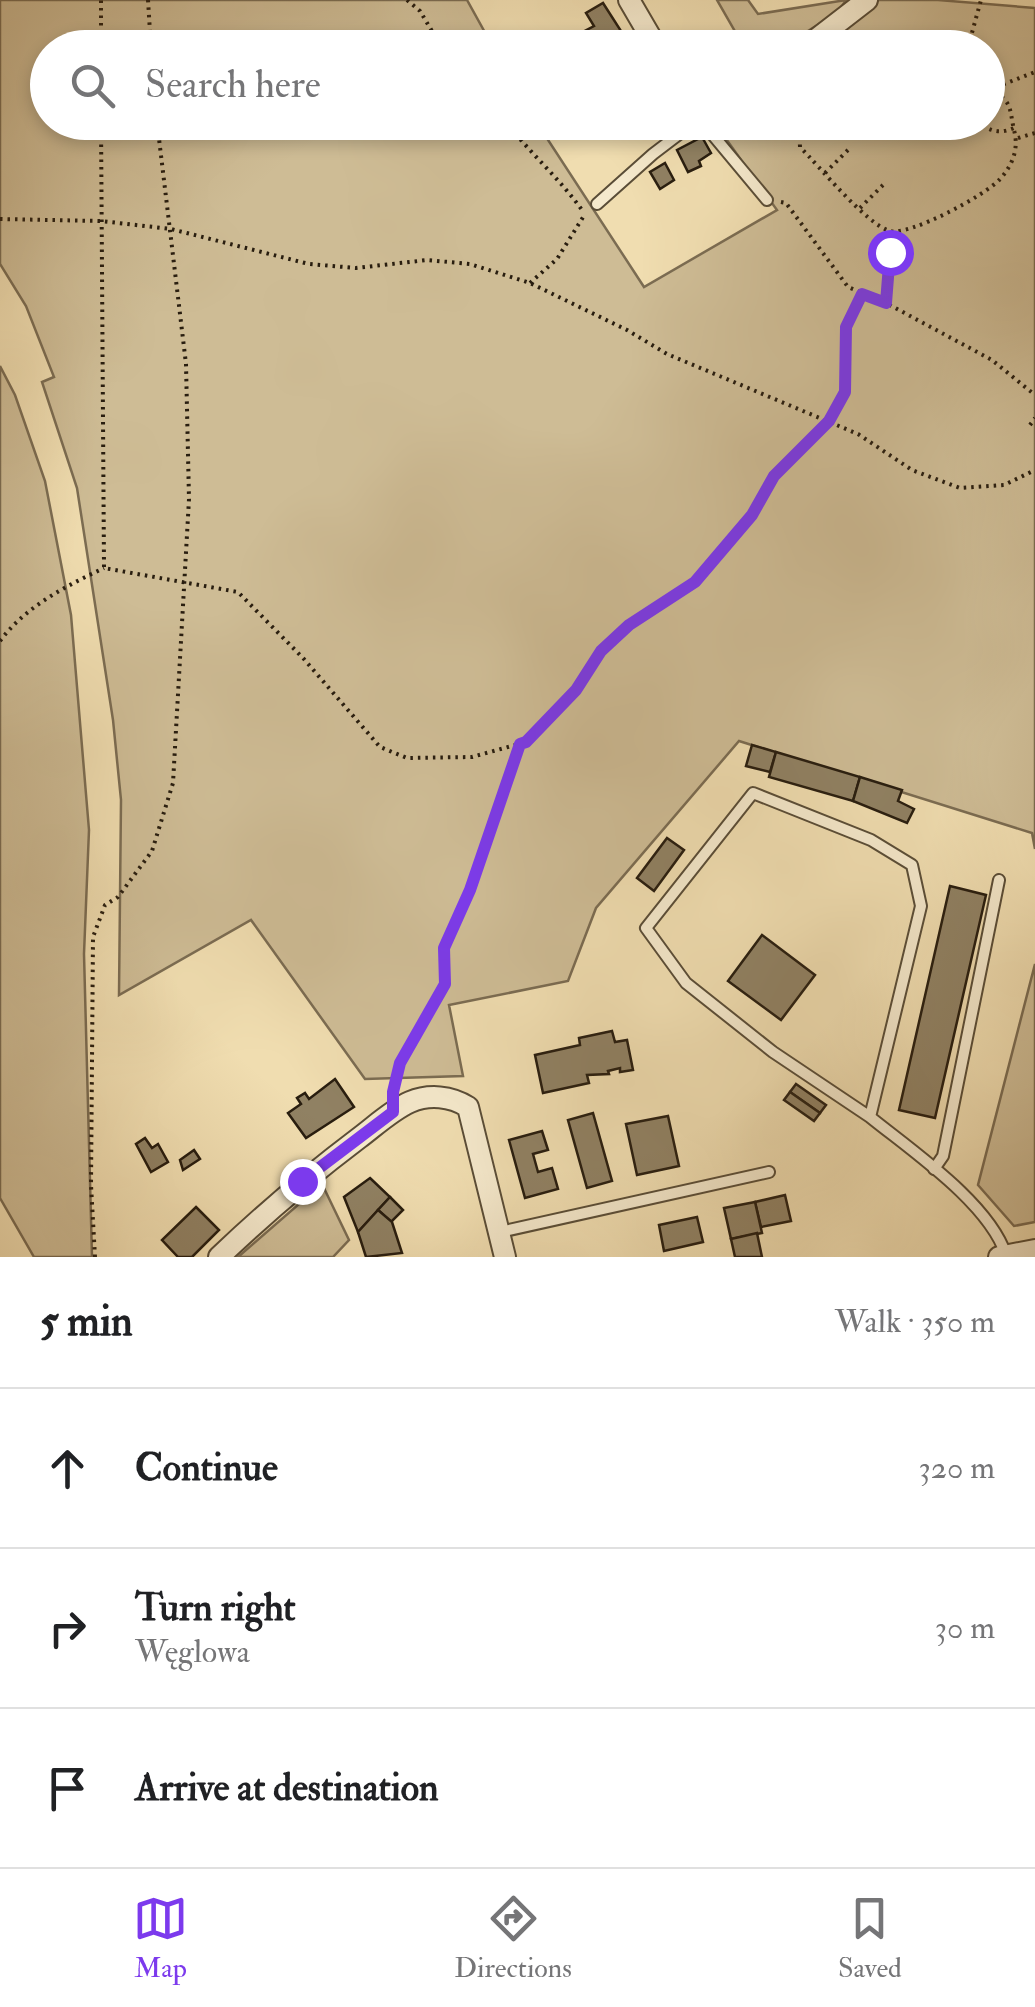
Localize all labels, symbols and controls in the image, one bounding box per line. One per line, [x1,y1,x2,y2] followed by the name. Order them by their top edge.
[30,30,1005,140] search box
[65,58,120,113] icon: search
[145,61,321,109] text: Search here
[868,230,914,276] route start
[280,1159,326,1205] route end
[40,1296,133,1348] text: 5 min
[835,1302,995,1342] text: Walk · 350 m
[40,1441,95,1496] icon: ahead
[135,1444,278,1492] text: Continue
[919,1448,995,1488] text: 320 m
[135,1584,296,1632] text: Turn right
[40,1601,95,1656] icon: right
[935,1608,995,1648] text: 30 m
[135,1632,250,1672] text: Węglowa
[40,1761,95,1816] icon: arrive
[135,1764,439,1812] text: Arrive at destination
[133,1891,188,1986] tab: Map
[454,1891,572,1986] tab: Directions
[838,1891,902,1986] tab: Saved

